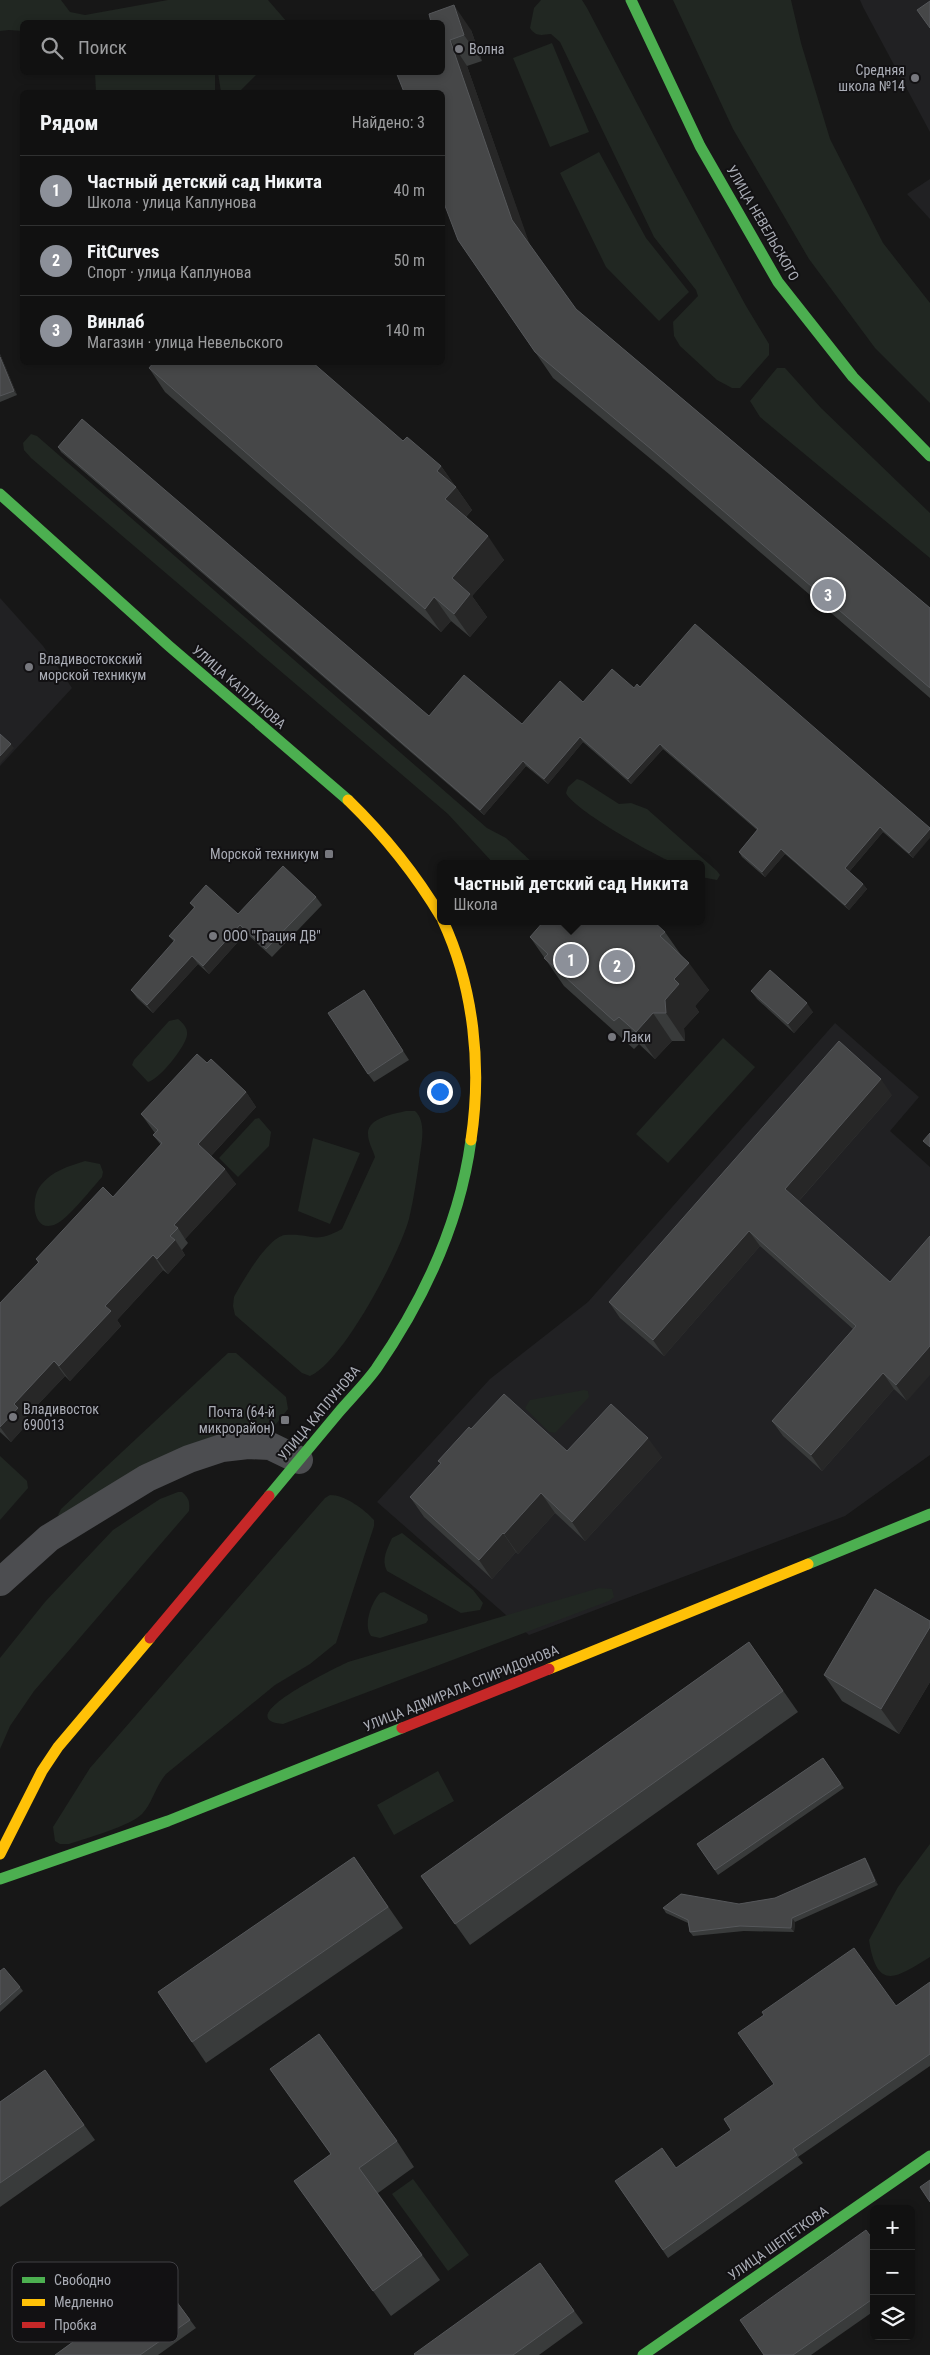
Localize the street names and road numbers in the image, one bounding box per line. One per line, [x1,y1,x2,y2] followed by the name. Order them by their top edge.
[723,163,803,283] street label: УЛИЦА НЕВЕЛЬСКОГО
[189,642,289,732] street label: УЛИЦА КАПЛУНОВА
[275,1362,363,1464] street label: УЛИЦА КАПЛУНОВА
[361,1641,561,1735] street label: УЛИЦА АДМИРАЛА СПИРИДОНОВА
[725,2203,831,2283] street label: УЛИЦА ШЕПЕТКОВА

